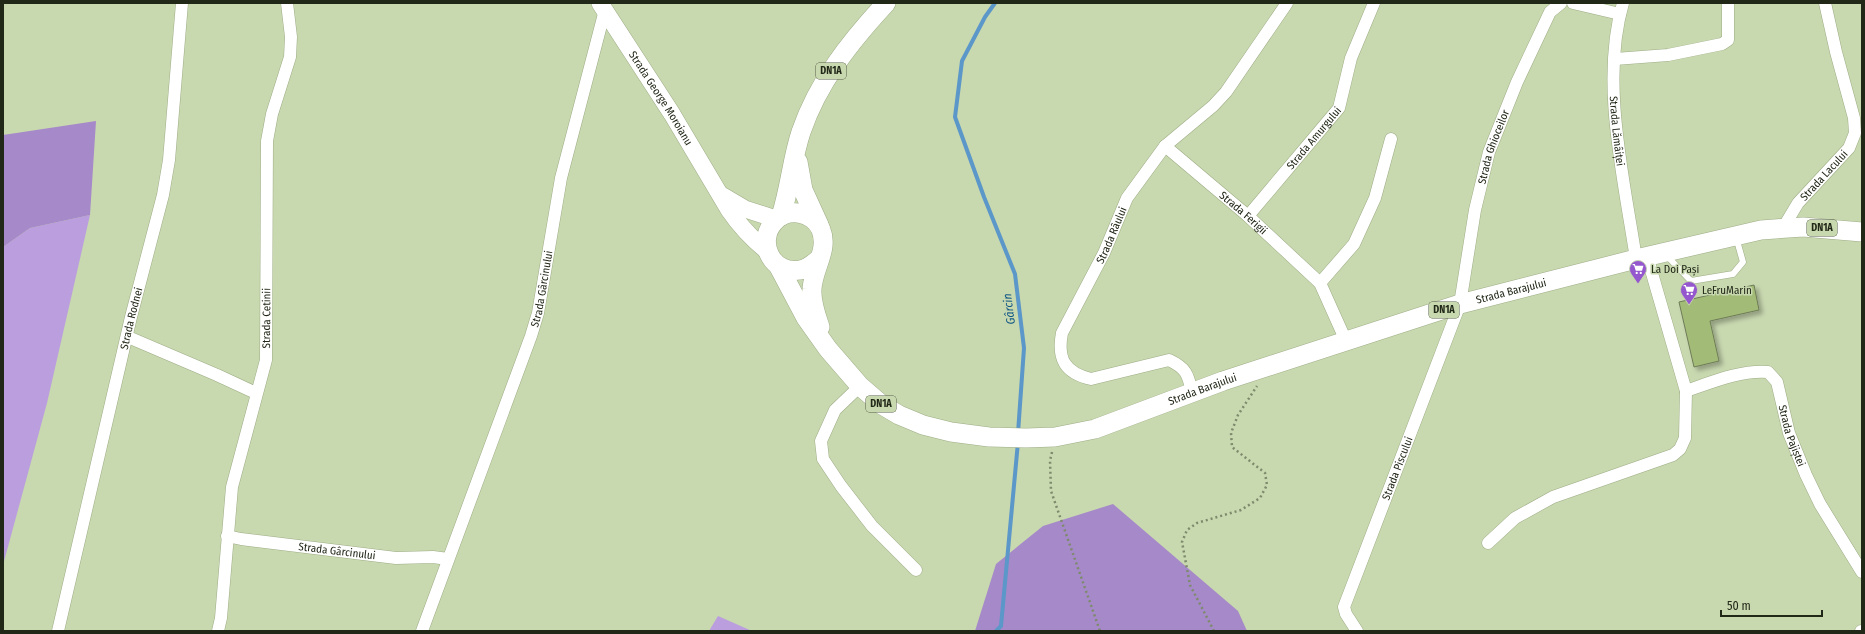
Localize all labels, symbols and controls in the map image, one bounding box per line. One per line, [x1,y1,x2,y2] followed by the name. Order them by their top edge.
[626,49,696,148] street label: Strada George Moroianu
[816,63,846,79] road number: DN1A
[1607,96,1627,167] street label: Strada Lămâiței
[1284,104,1344,172] street label: Strada Amurgului
[1475,108,1512,185] street label: Strada Ghioceilor
[1797,147,1850,203] street label: Strada Lacului
[1217,188,1270,237] street label: Strada Ferigii
[1093,205,1129,266] street label: Strada Râului
[1807,220,1837,236] road number: DN1A
[528,249,555,329] street label: Strada Gârcinului
[1628,259,1648,284] supermarket icon: La Doi Pași
[1651,263,1699,276] place label: La Doi Pași
[1474,276,1548,306] street label: Strada Barajului
[1679,280,1699,305] supermarket icon: LeFruMarin
[1702,284,1752,297] place label: LeFruMarin
[117,286,145,351] street label: Strada Rodnei
[260,288,273,349] street label: Strada Cetinii
[1000,293,1018,325] water label: Gârcin
[1429,302,1459,318] road number: DN1A
[1166,370,1238,408] street label: Strada Barajului
[866,396,896,412] road number: DN1A
[1776,404,1808,469] street label: Strada Pajiștei
[1379,435,1415,502] street label: Strada Piscului
[298,540,376,562] street label: Strada Gârcinului
[1721,592,1822,618] scale bar
[1727,599,1751,613] text: 50 m

